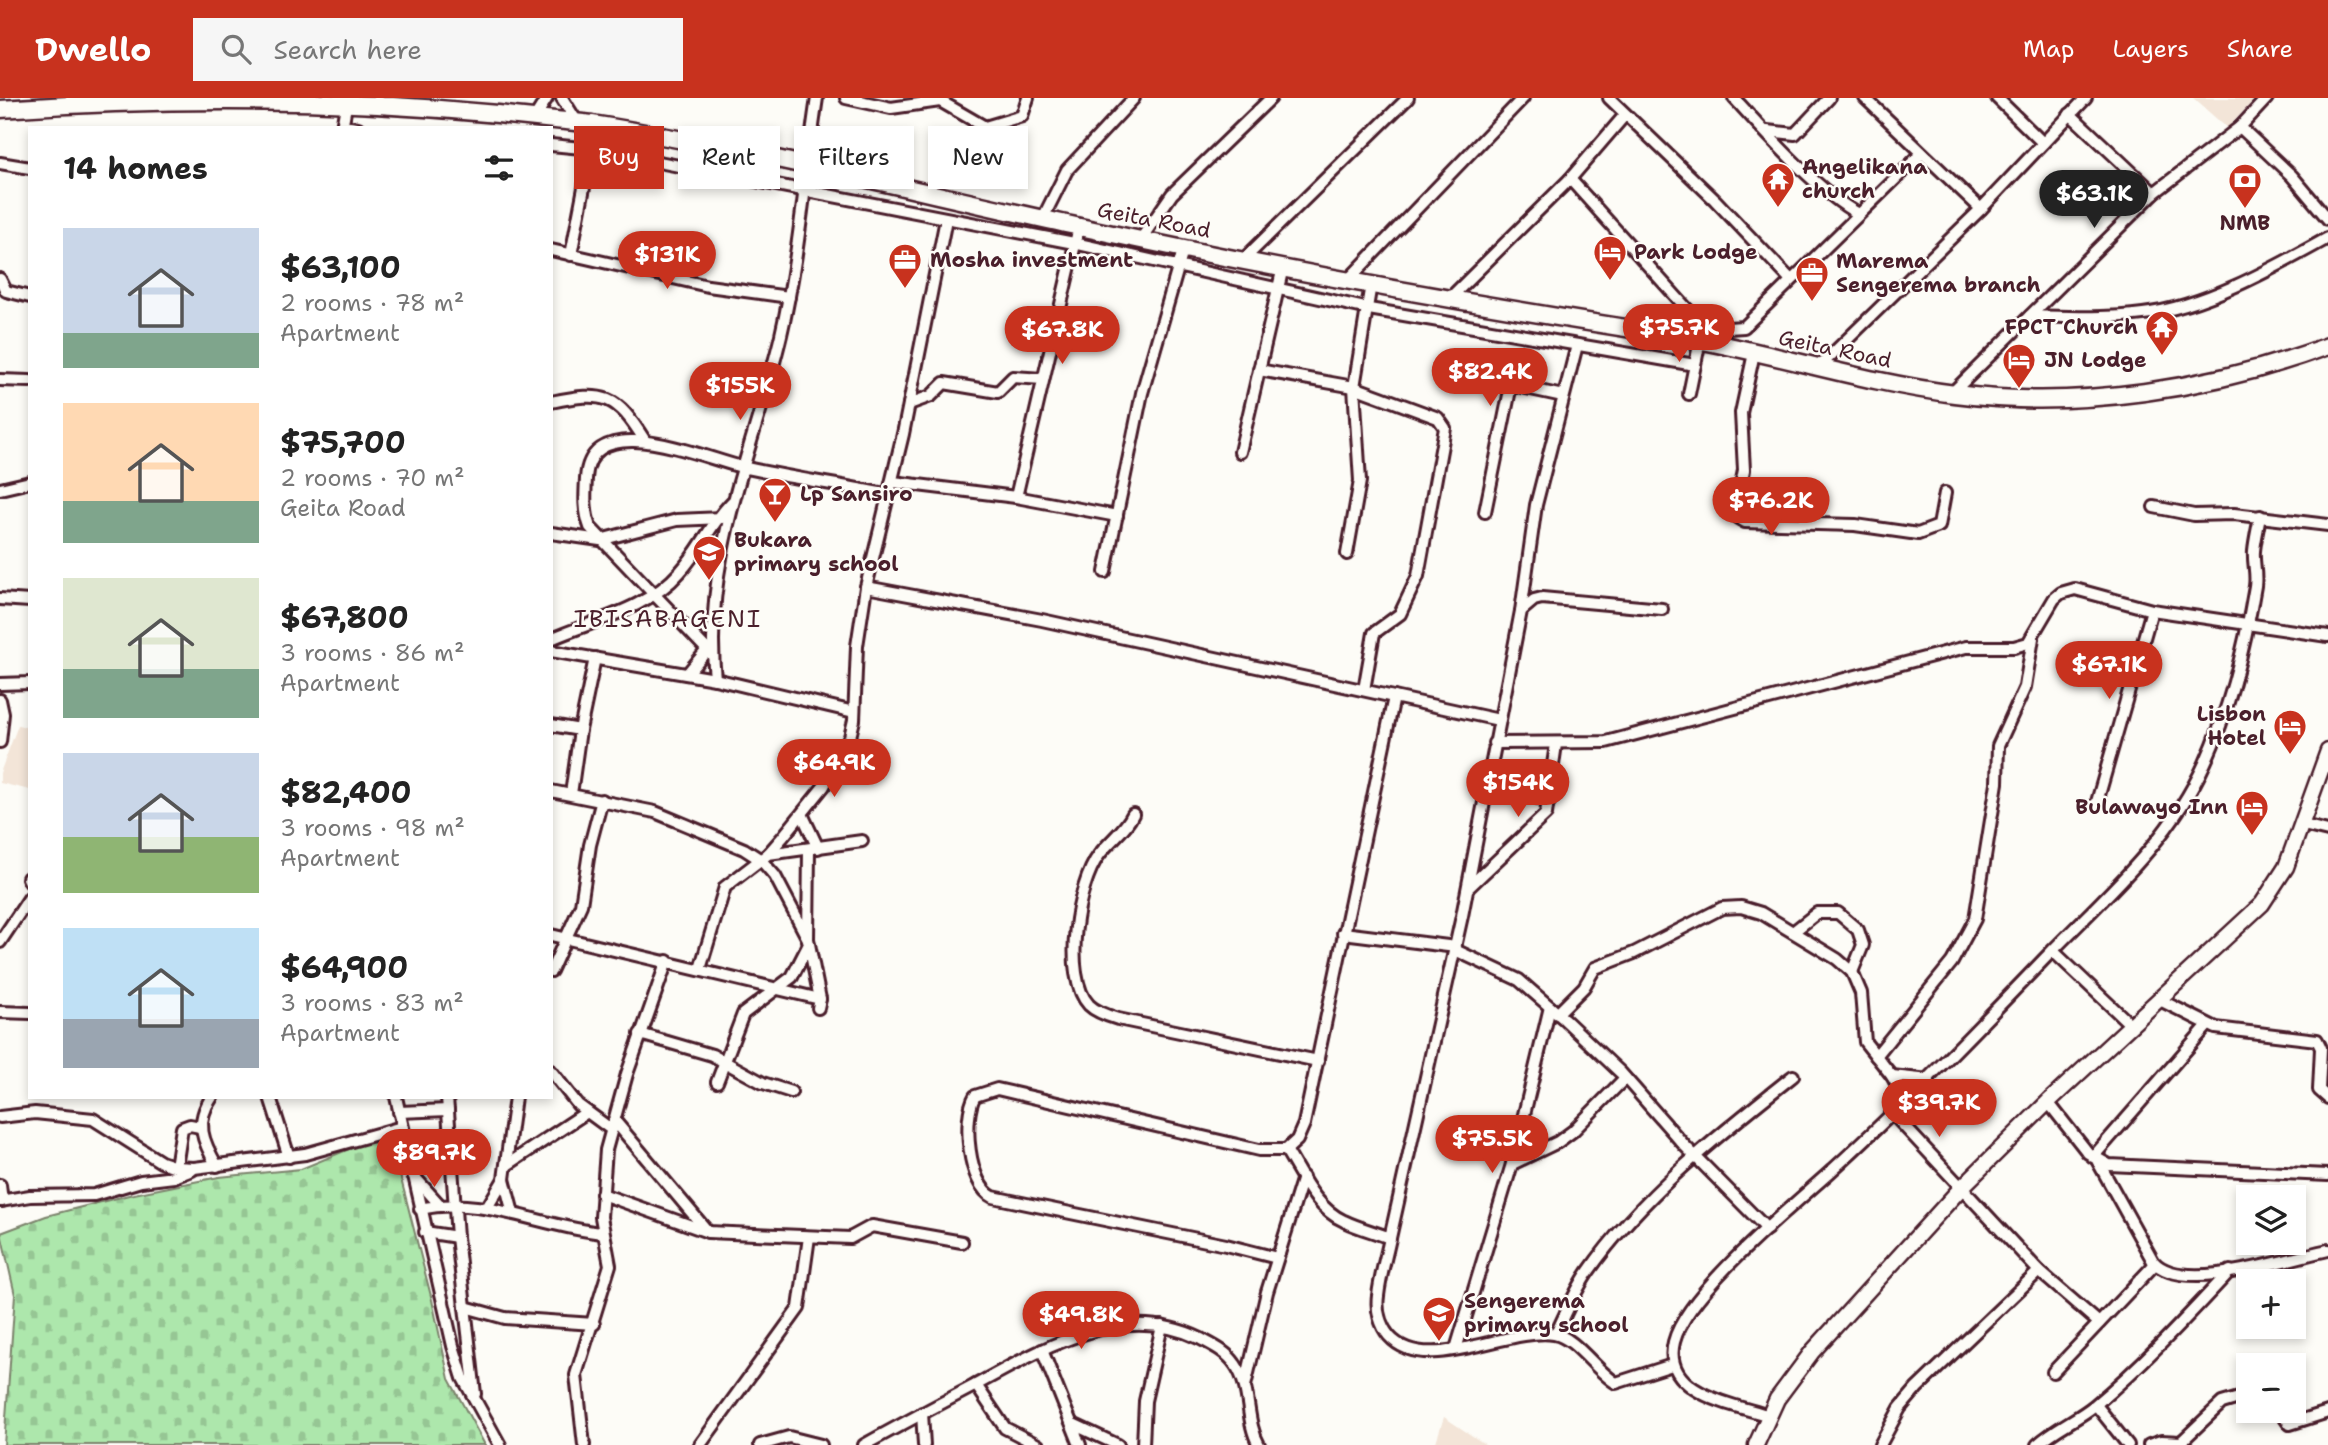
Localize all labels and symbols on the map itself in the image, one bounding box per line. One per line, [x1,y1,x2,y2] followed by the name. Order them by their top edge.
[1802,153,1928,205] place label: Angelikana church
[1759,160,1797,209] temple icon: Angelikana church
[2226,161,2264,210] bank icon: NMB
[2037,170,2151,230] pin: $63.1K
[1095,195,1213,245] street label: Geita Road
[2220,209,2270,237] place label: NMB
[618,232,716,291] pin: $131K
[1591,233,1629,282] hotel icon: Park Lodge
[1634,238,1758,266] place label: Park Lodge
[886,241,924,290] office icon: Mosha investment
[930,246,1133,274] place label: Mosha investment
[1836,247,2041,299] place label: Marema Sengerema branch
[1793,254,1831,303] office icon: Marema Sengerema branch
[1622,304,1736,364] pin: $75.7K
[1005,306,1119,366] pin: $67.8K
[2143,308,2181,357] temple icon: FPCT Church
[2005,313,2138,341] place label: FPCT Church
[1776,323,1894,375] street label: Geita Road
[2000,341,2038,390] hotel icon: JN Lodge
[2044,346,2147,374] place label: JN Lodge
[1433,348,1547,408] pin: $82.4K
[691,362,789,422] pin: $155K
[756,475,794,524] bar icon: Lp Sansiro
[1714,478,1828,537] pin: $76.2K
[800,480,913,508] place label: Lp Sansiro
[734,526,899,578] place label: Bukara primary school
[690,533,728,582] school or university icon: Bukara primary school
[574,603,762,635] district label: IBISABAGENI
[2052,642,2166,701] pin: $67.1K
[2197,700,2266,752] place label: Lisbon Hotel
[2271,707,2309,756] hotel icon: Lisbon Hotel
[777,740,891,799] pin: $64.9K
[1469,760,1567,819] pin: $154K
[2233,788,2271,837] hotel icon: Bulawayo Inn
[2075,793,2228,821] place label: Bulawayo Inn
[1882,1080,1996,1139] pin: $39.7K
[1435,1116,1549,1175] pin: $75.5K
[377,1130,491,1189] pin: $89.7K
[1464,1287,1629,1339] place label: Sengerema primary school
[1024,1292,1138,1351] pin: $49.8K
[1420,1294,1458,1343] school or university icon: Sengerema primary school

